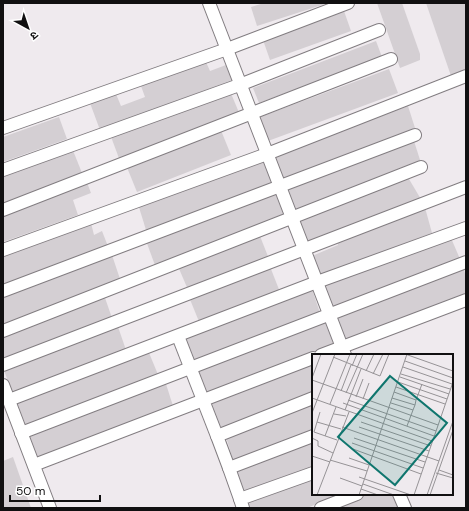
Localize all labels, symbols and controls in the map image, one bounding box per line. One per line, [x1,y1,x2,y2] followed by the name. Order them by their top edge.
[8,8,48,48] north arrow
[27,28,41,43] text: उ
[312,354,453,495] inset map
[10,477,100,503] scale bar
[16,483,45,499] text: 50 m

